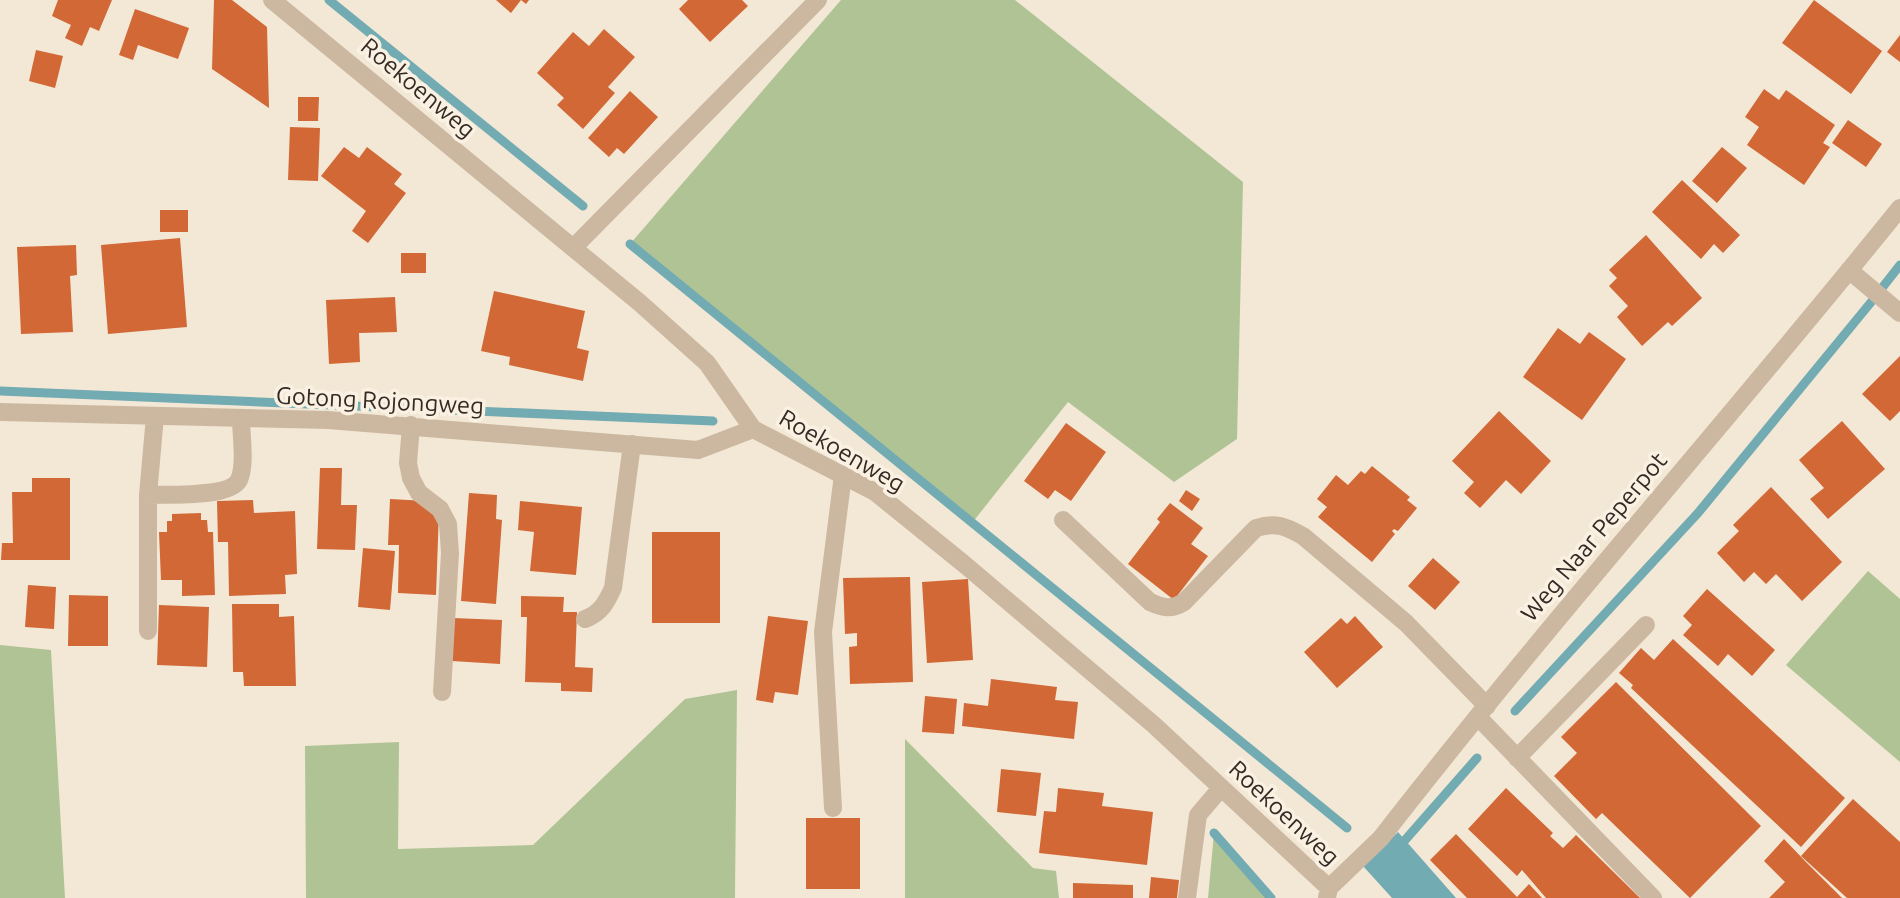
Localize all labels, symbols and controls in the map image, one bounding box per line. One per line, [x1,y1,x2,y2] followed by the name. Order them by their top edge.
[356,32,481,143] street label: Roekoenweg
[275,382,485,419] street label: Gotong Rojongweg
[775,404,910,497] street label: Roekoenweg
[1515,446,1672,626] street label: Weg Naar Peperpot
[1224,755,1345,870] street label: Roekoenweg

